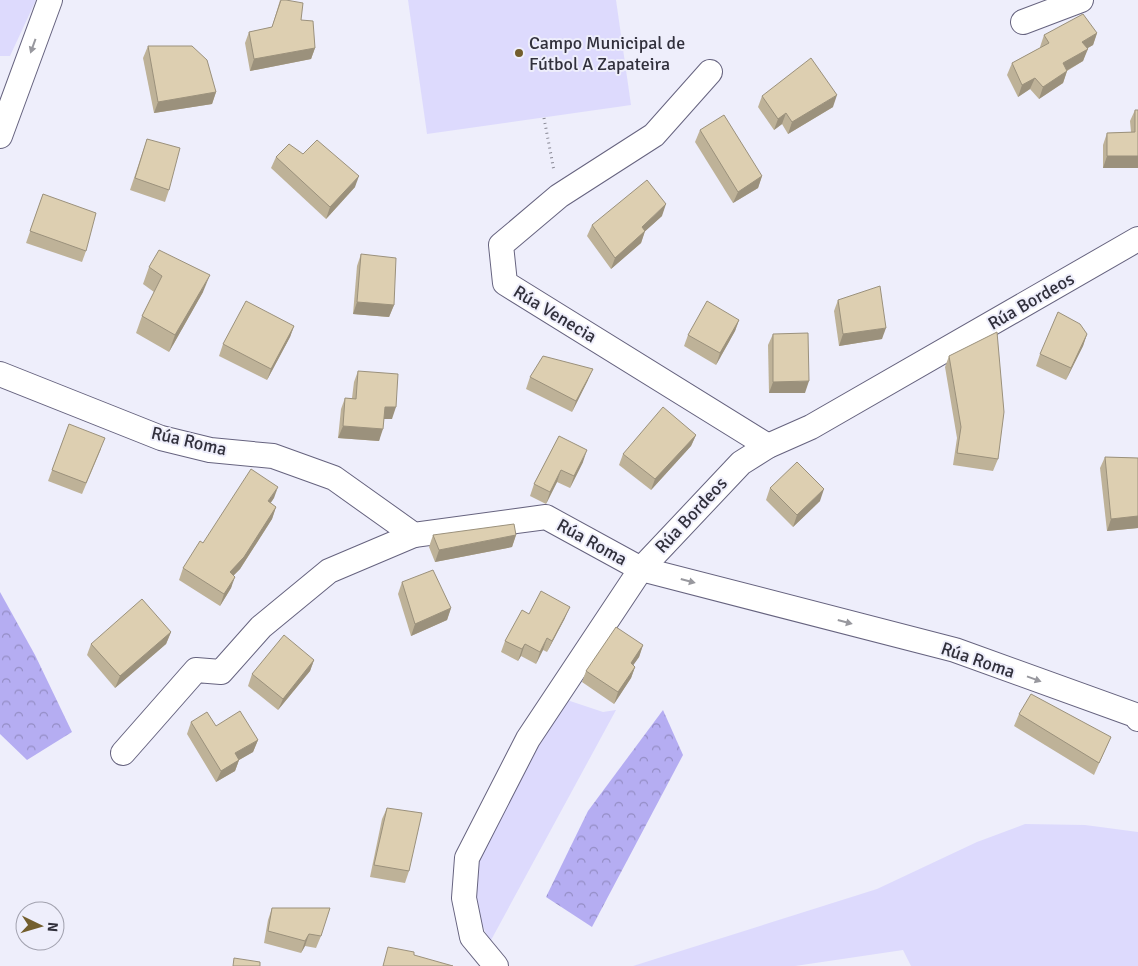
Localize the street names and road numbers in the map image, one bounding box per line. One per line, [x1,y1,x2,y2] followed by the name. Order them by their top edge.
[984,267,1078,334] street label: Rúa Bordeos
[509,281,601,347] street label: Rúa Venecia
[149,422,229,460] street label: Rúa Roma
[650,472,732,558] street label: Rúa Bordeos
[553,514,631,570] street label: Rúa Roma
[938,637,1018,683] street label: Rúa Roma

